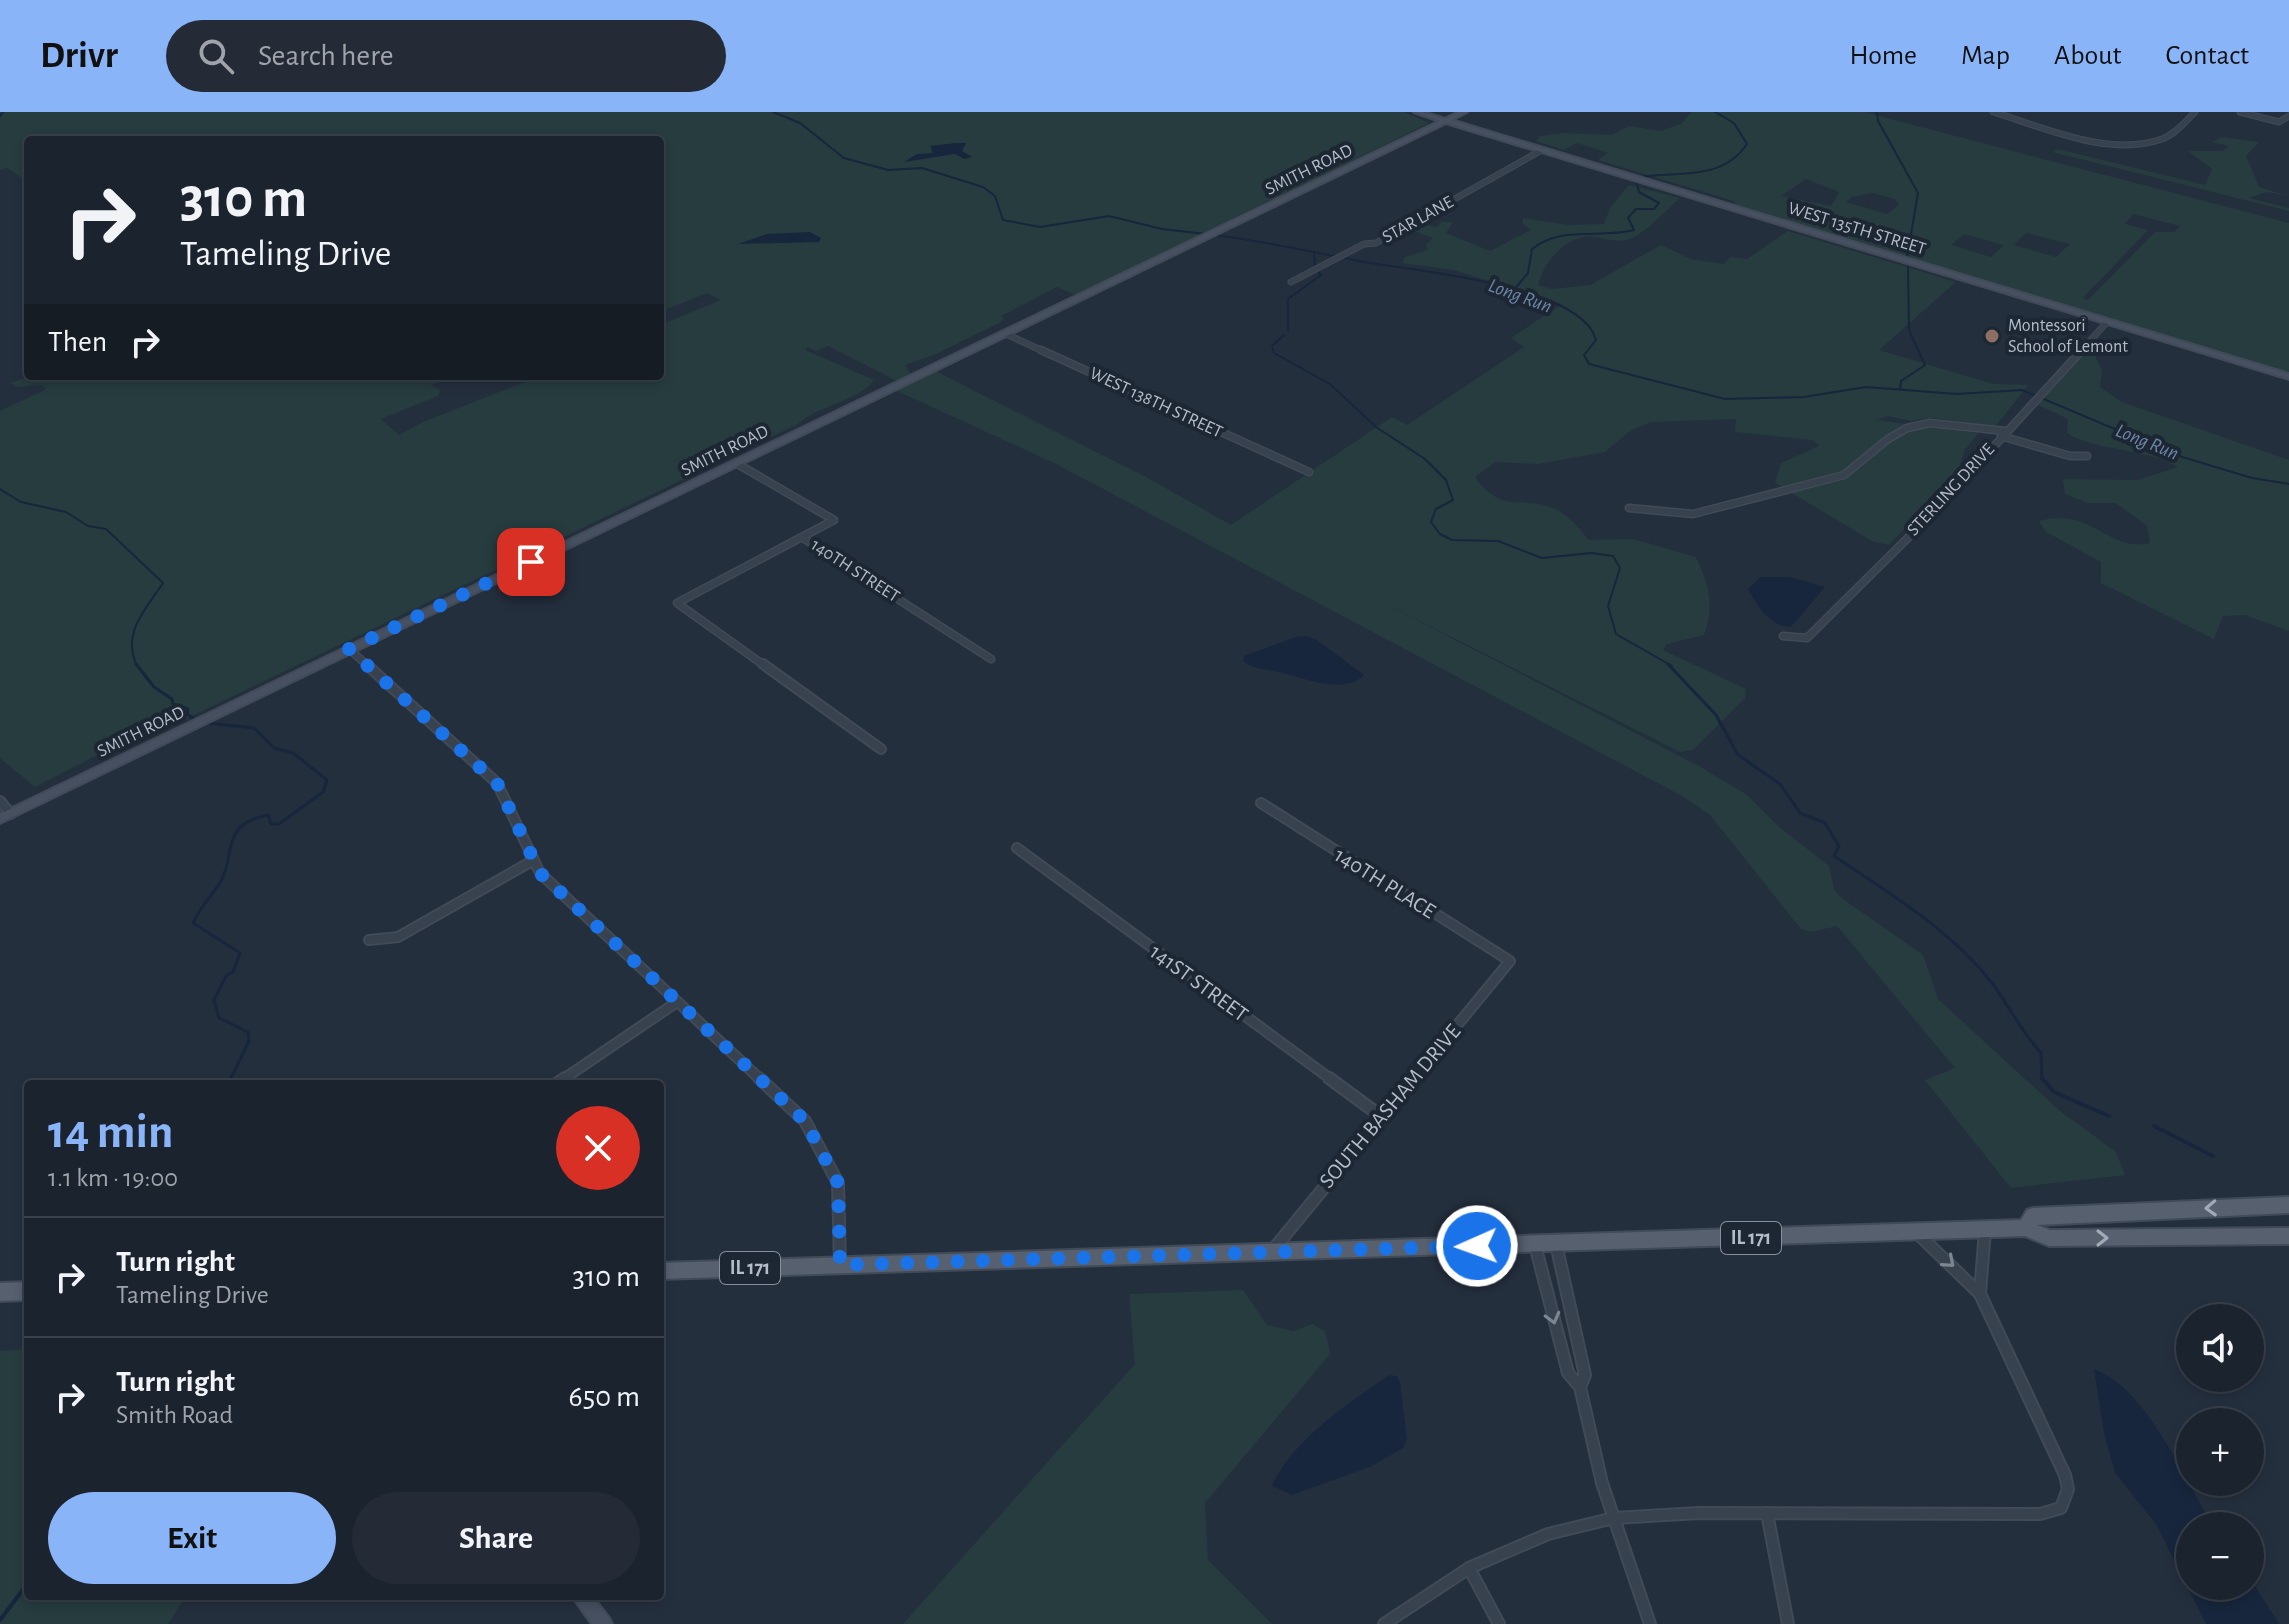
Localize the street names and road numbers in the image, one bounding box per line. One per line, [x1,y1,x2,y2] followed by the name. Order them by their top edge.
[1263,141,1355,199] street label: SMITH ROAD
[1379,193,1457,247] street label: STAR LANE
[1786,199,1928,259] street label: WEST 135TH STREET
[1087,364,1225,442] street label: WEST 138TH STREET
[679,422,771,480] street label: SMITH ROAD
[1904,440,1998,540] street label: STERLING DRIVE
[807,536,903,606] street label: 140TH STREET
[95,703,187,761] street label: SMITH ROAD
[1331,843,1440,923] street label: 140TH PLACE
[1146,940,1252,1026] street label: 141ST STREET
[1315,1020,1465,1192] street label: SOUTH BASHAM DRIVE
[1721,1222,1781,1254] road number: IL 171
[720,1252,780,1284] road number: IL 171

